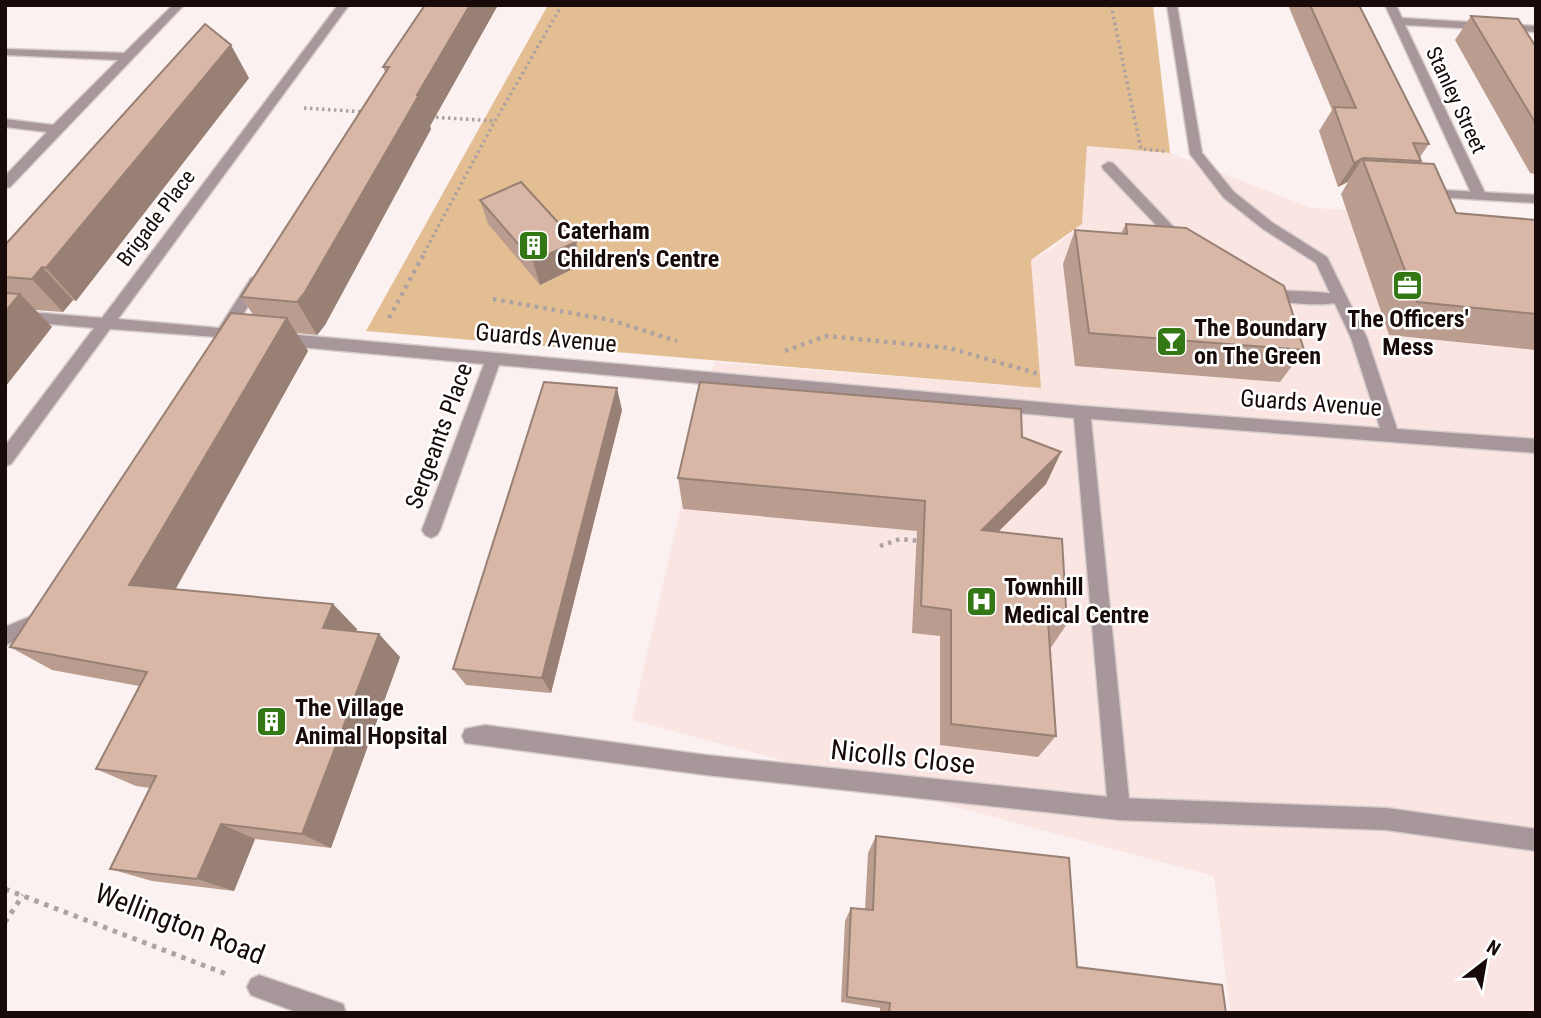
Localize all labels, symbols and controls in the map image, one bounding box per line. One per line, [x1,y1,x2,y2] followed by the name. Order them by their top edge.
[1421,43,1491,157] street label: Stanley Street
[112,165,200,271] street label: Brigade Place
[557,217,719,273] place label: Caterham Children's Centre
[517,228,551,262] building icon: Caterham Children's Centre
[1391,268,1425,302] office icon: The Officers' Mess
[1347,305,1469,361] place label: The Officers' Mess
[1194,314,1327,370] place label: The Boundary on The Green
[474,318,618,358] street label: Guards Avenue
[1154,325,1188,359] bar icon: The Boundary on The Green
[400,359,478,513] street label: Sergeants Place
[1239,384,1383,422] street label: Guards Avenue
[1004,573,1149,629] place label: Townhill Medical Centre
[964,584,998,618] hospital icon: Townhill Medical Centre
[295,694,448,750] place label: The Village Animal Hopsital
[255,705,289,739] building icon: The Village Animal Hopsital
[829,733,977,781] street label: Nicolls Close
[91,877,269,971] street label: Wellington Road
[1450,927,1520,997] north arrow
[1483,935,1504,961] text: N

